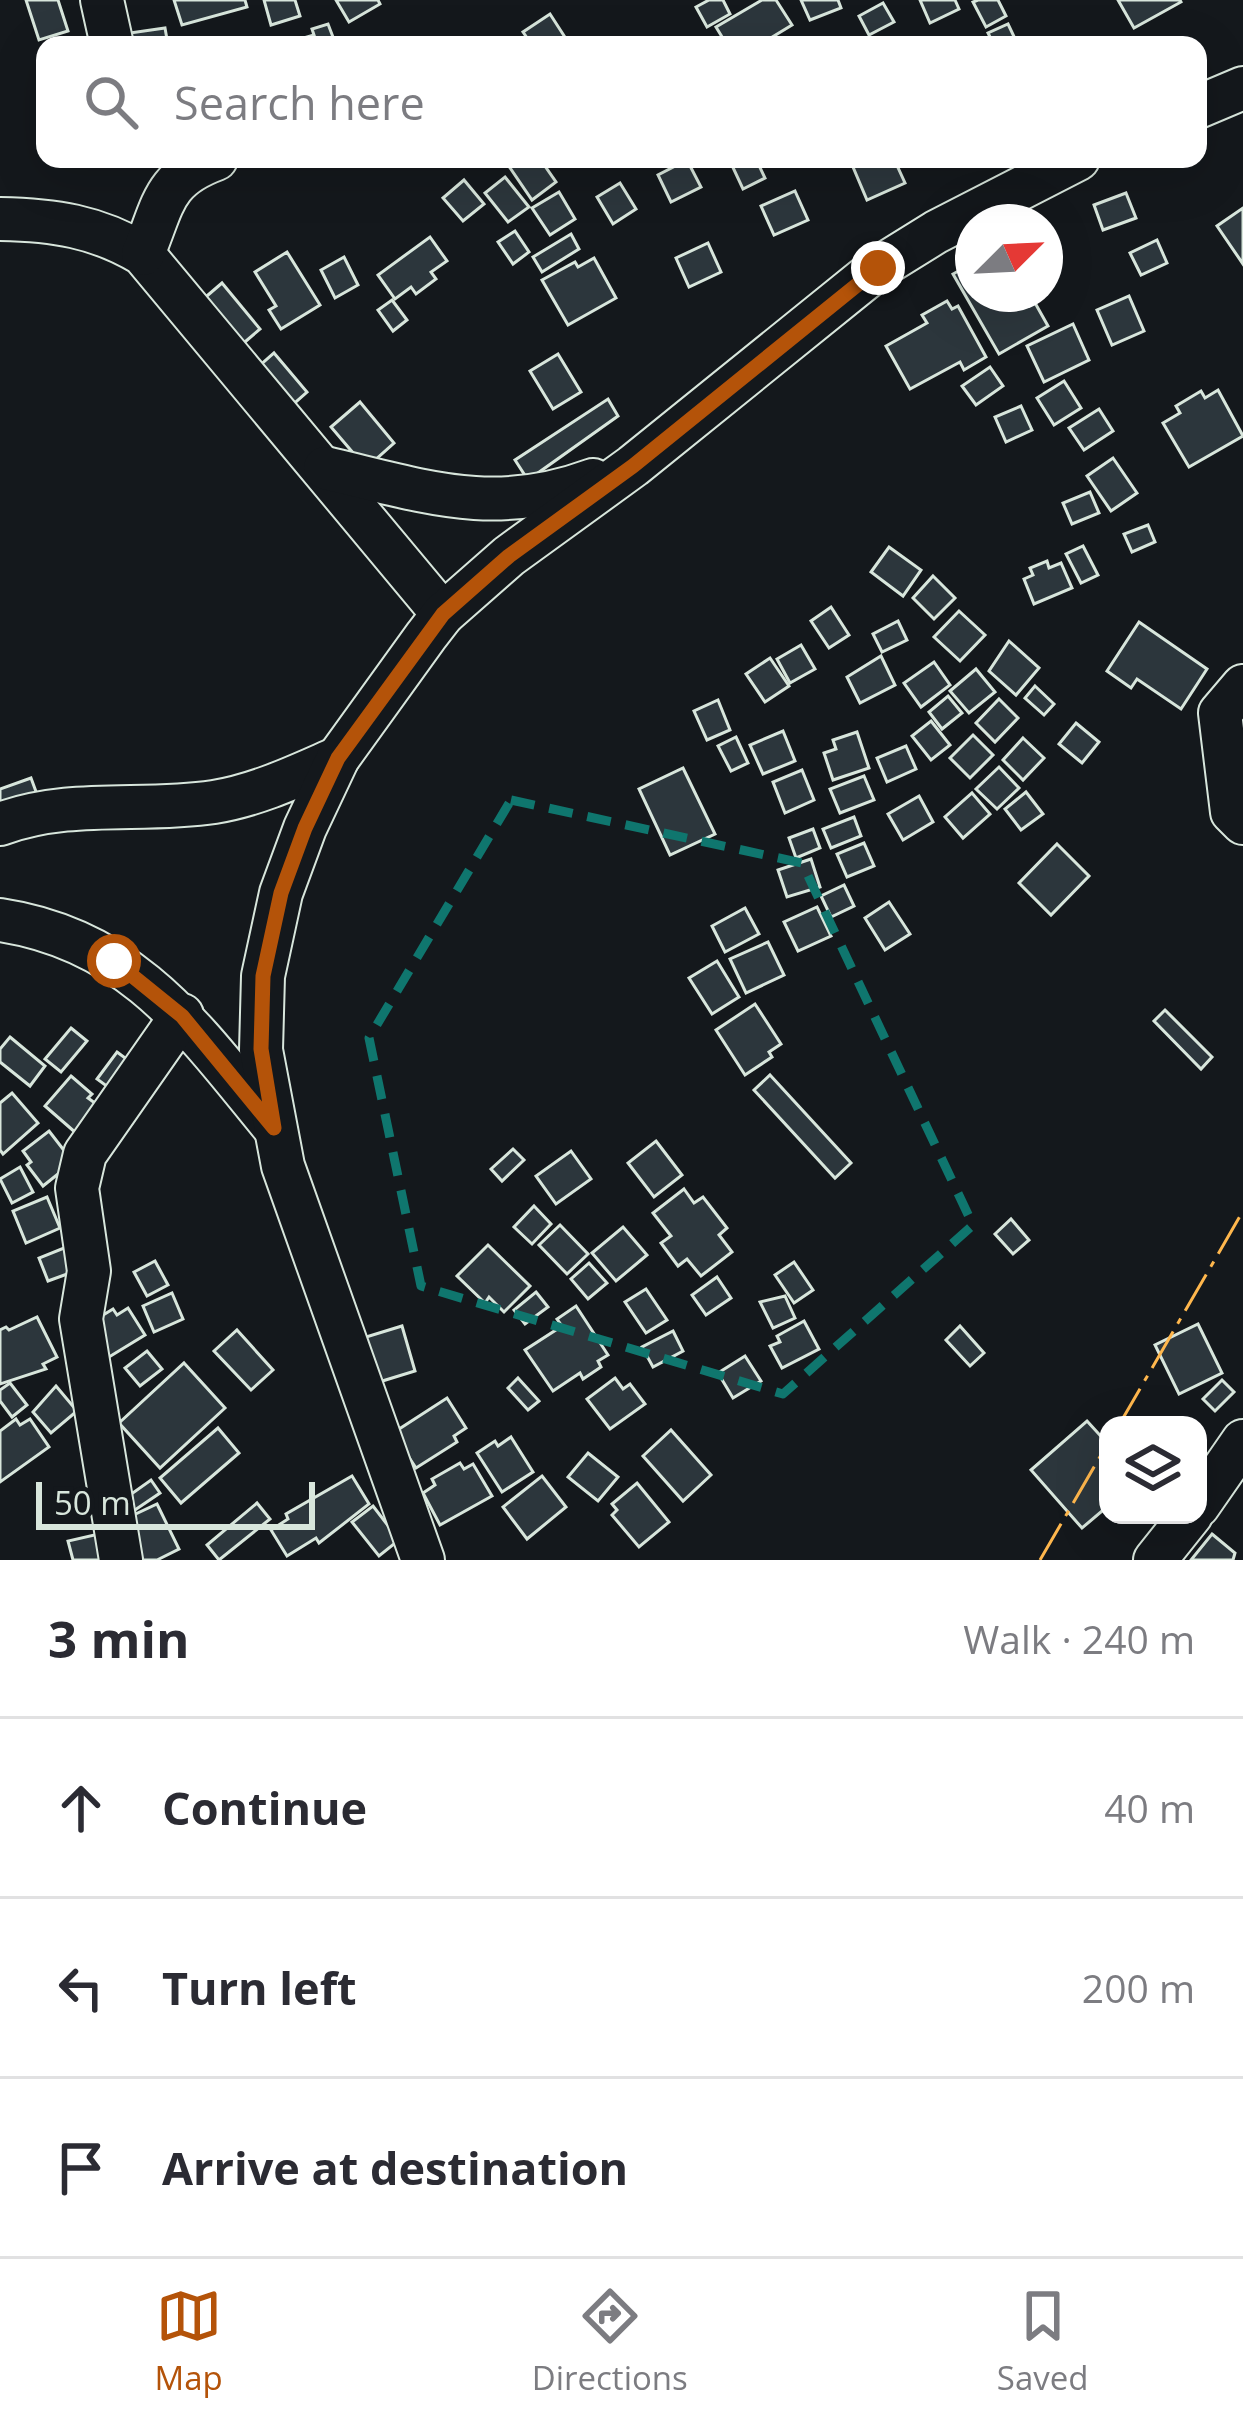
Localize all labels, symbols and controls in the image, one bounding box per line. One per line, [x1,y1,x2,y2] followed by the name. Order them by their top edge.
[36,36,1207,168] search box
[78,69,144,135] icon: search
[174,72,425,133] text: Search here
[955,204,1063,312] north arrow
[851,241,905,295] route end
[87,934,141,988] route start
[1099,1416,1207,1524] map controls
[1099,1416,1207,1524] button: layers
[36,1476,315,1529] scale bar
[54,1480,131,1525] text: 50 m
[48,1603,190,1673] text: 3 min
[963,1612,1195,1665] text: Walk · 240 m
[48,1775,114,1841] icon: ahead
[162,1777,367,1838] text: Continue
[1104,1781,1195,1834] text: 40 m
[48,1955,114,2021] icon: left
[162,1957,357,2018] text: Turn left
[1082,1961,1195,2014] text: 200 m
[48,2135,114,2201] icon: arrive
[162,2137,628,2198] text: Arrive at destination
[155,2283,223,2400] tab: Map
[532,2283,688,2400] tab: Directions
[997,2283,1088,2400] tab: Saved

